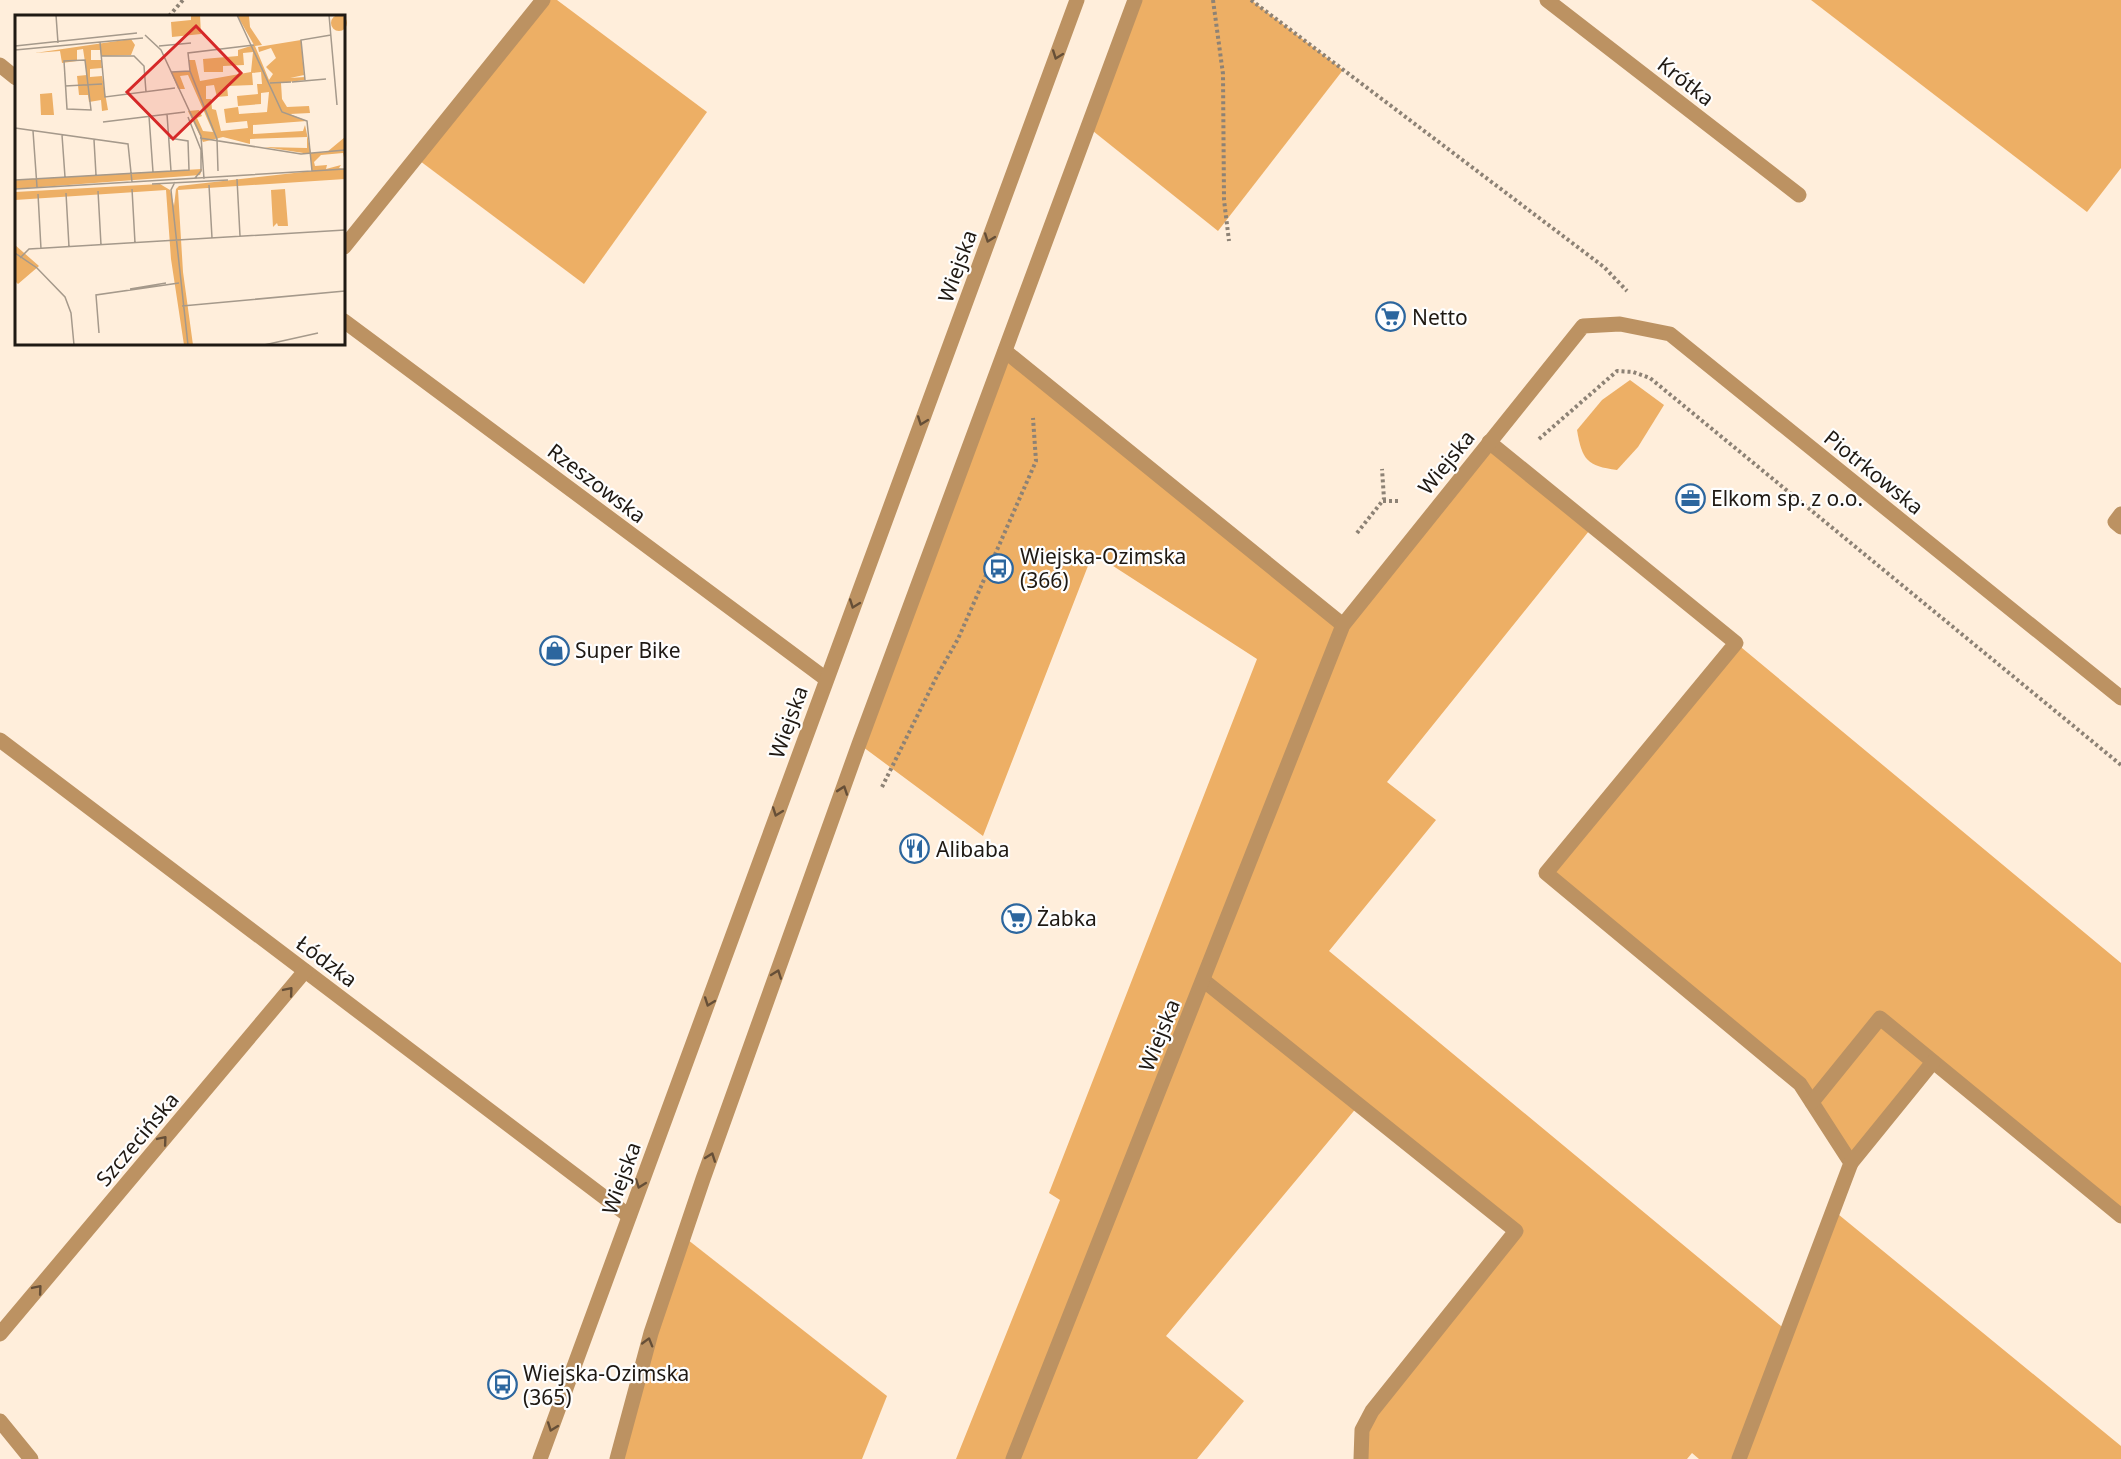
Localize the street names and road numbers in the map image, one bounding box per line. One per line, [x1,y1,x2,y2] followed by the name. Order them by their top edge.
[1652,50,1720,112] street label: Krótka
[931,226,983,306] street label: Wiejska
[1819,423,1929,521] street label: Piotrkowska
[1411,424,1481,500] street label: Wiejska
[542,437,652,529] street label: Rzeszowska
[762,682,814,762] street label: Wiejska
[291,929,363,993] street label: Łódzka
[1132,995,1186,1075] street label: Wiejska
[89,1086,185,1192] street label: Szczecińska
[595,1138,647,1218] street label: Wiejska

